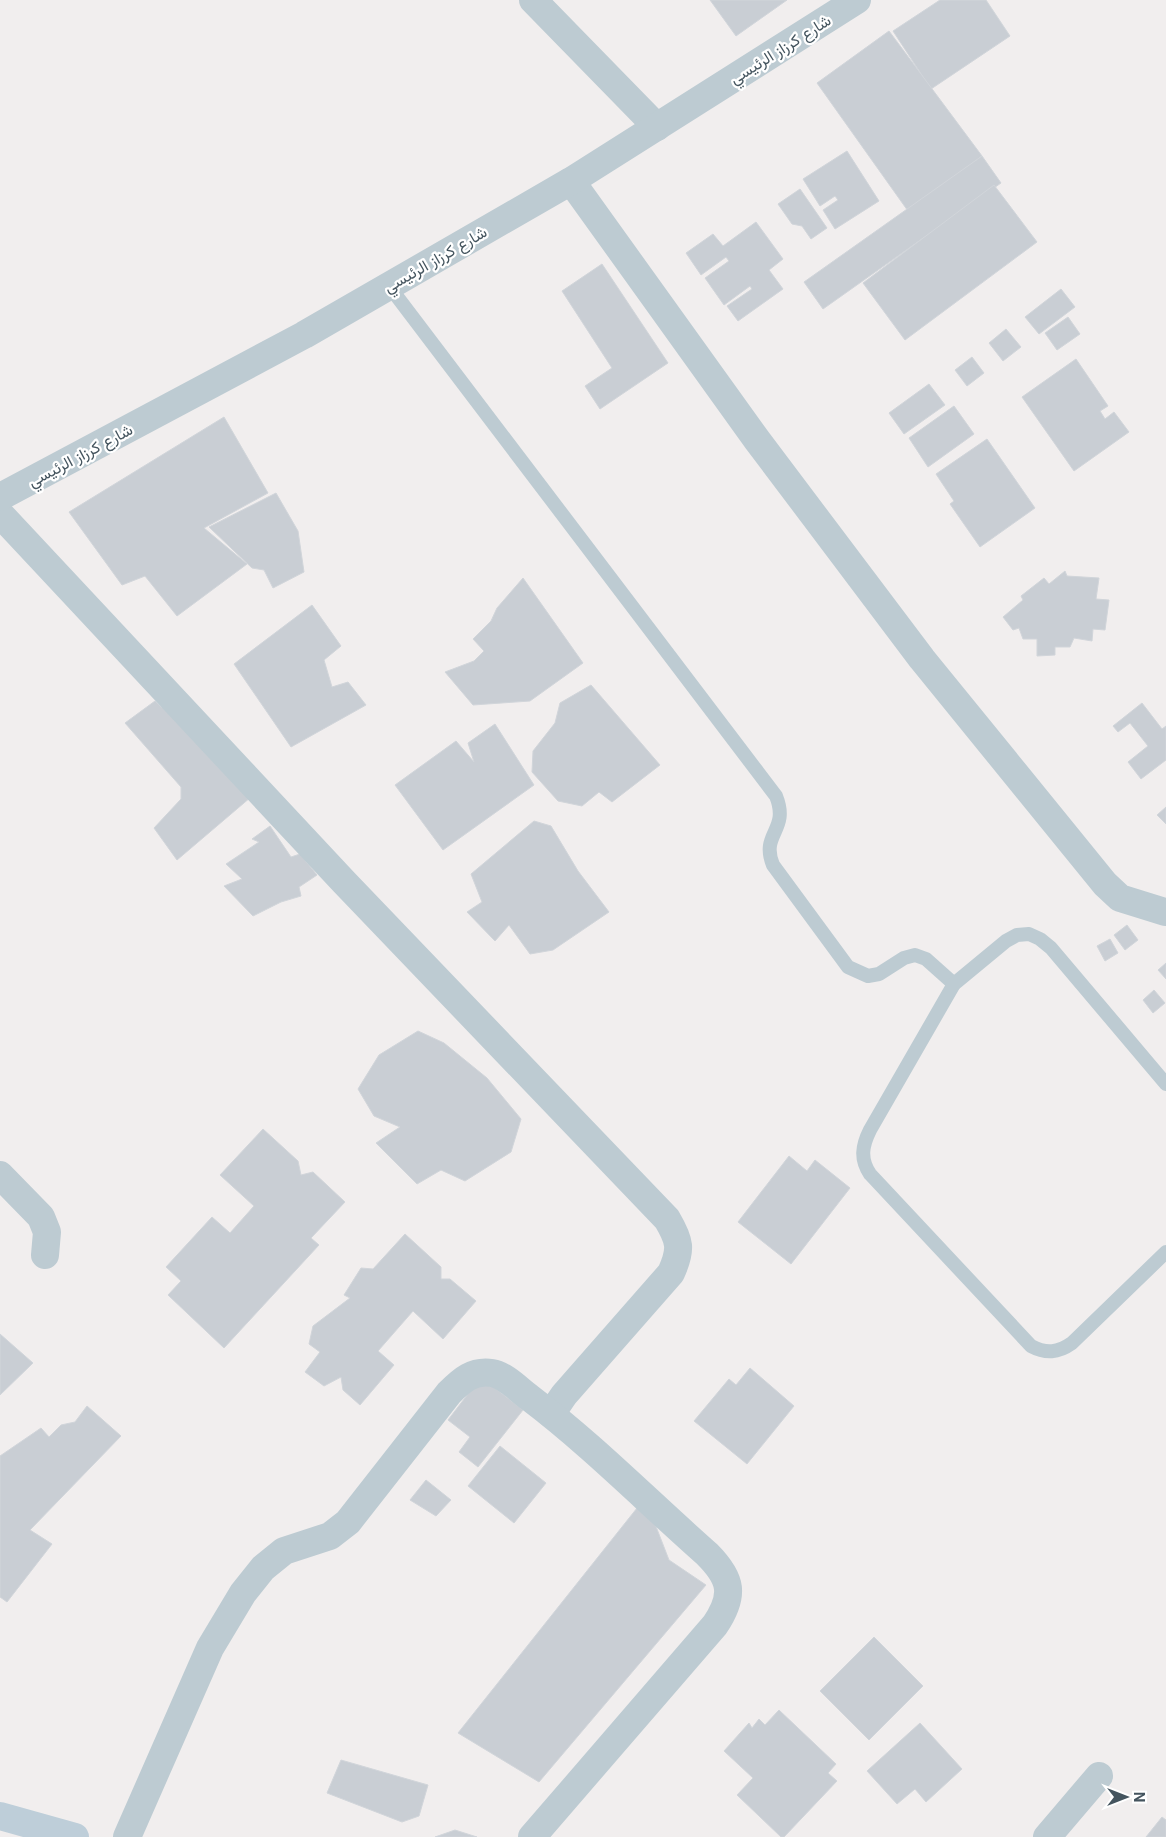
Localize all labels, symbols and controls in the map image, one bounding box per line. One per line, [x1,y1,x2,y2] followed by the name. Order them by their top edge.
[726,10,837,92] street label: شارع كرزاز الرئيسي
[380,221,492,300] street label: شارع كرزاز الرئيسي
[24,419,138,495] street label: شارع كرزاز الرئيسي
[1101,1772,1151,1822] north arrow
[1131,1792,1148,1802] text: N

